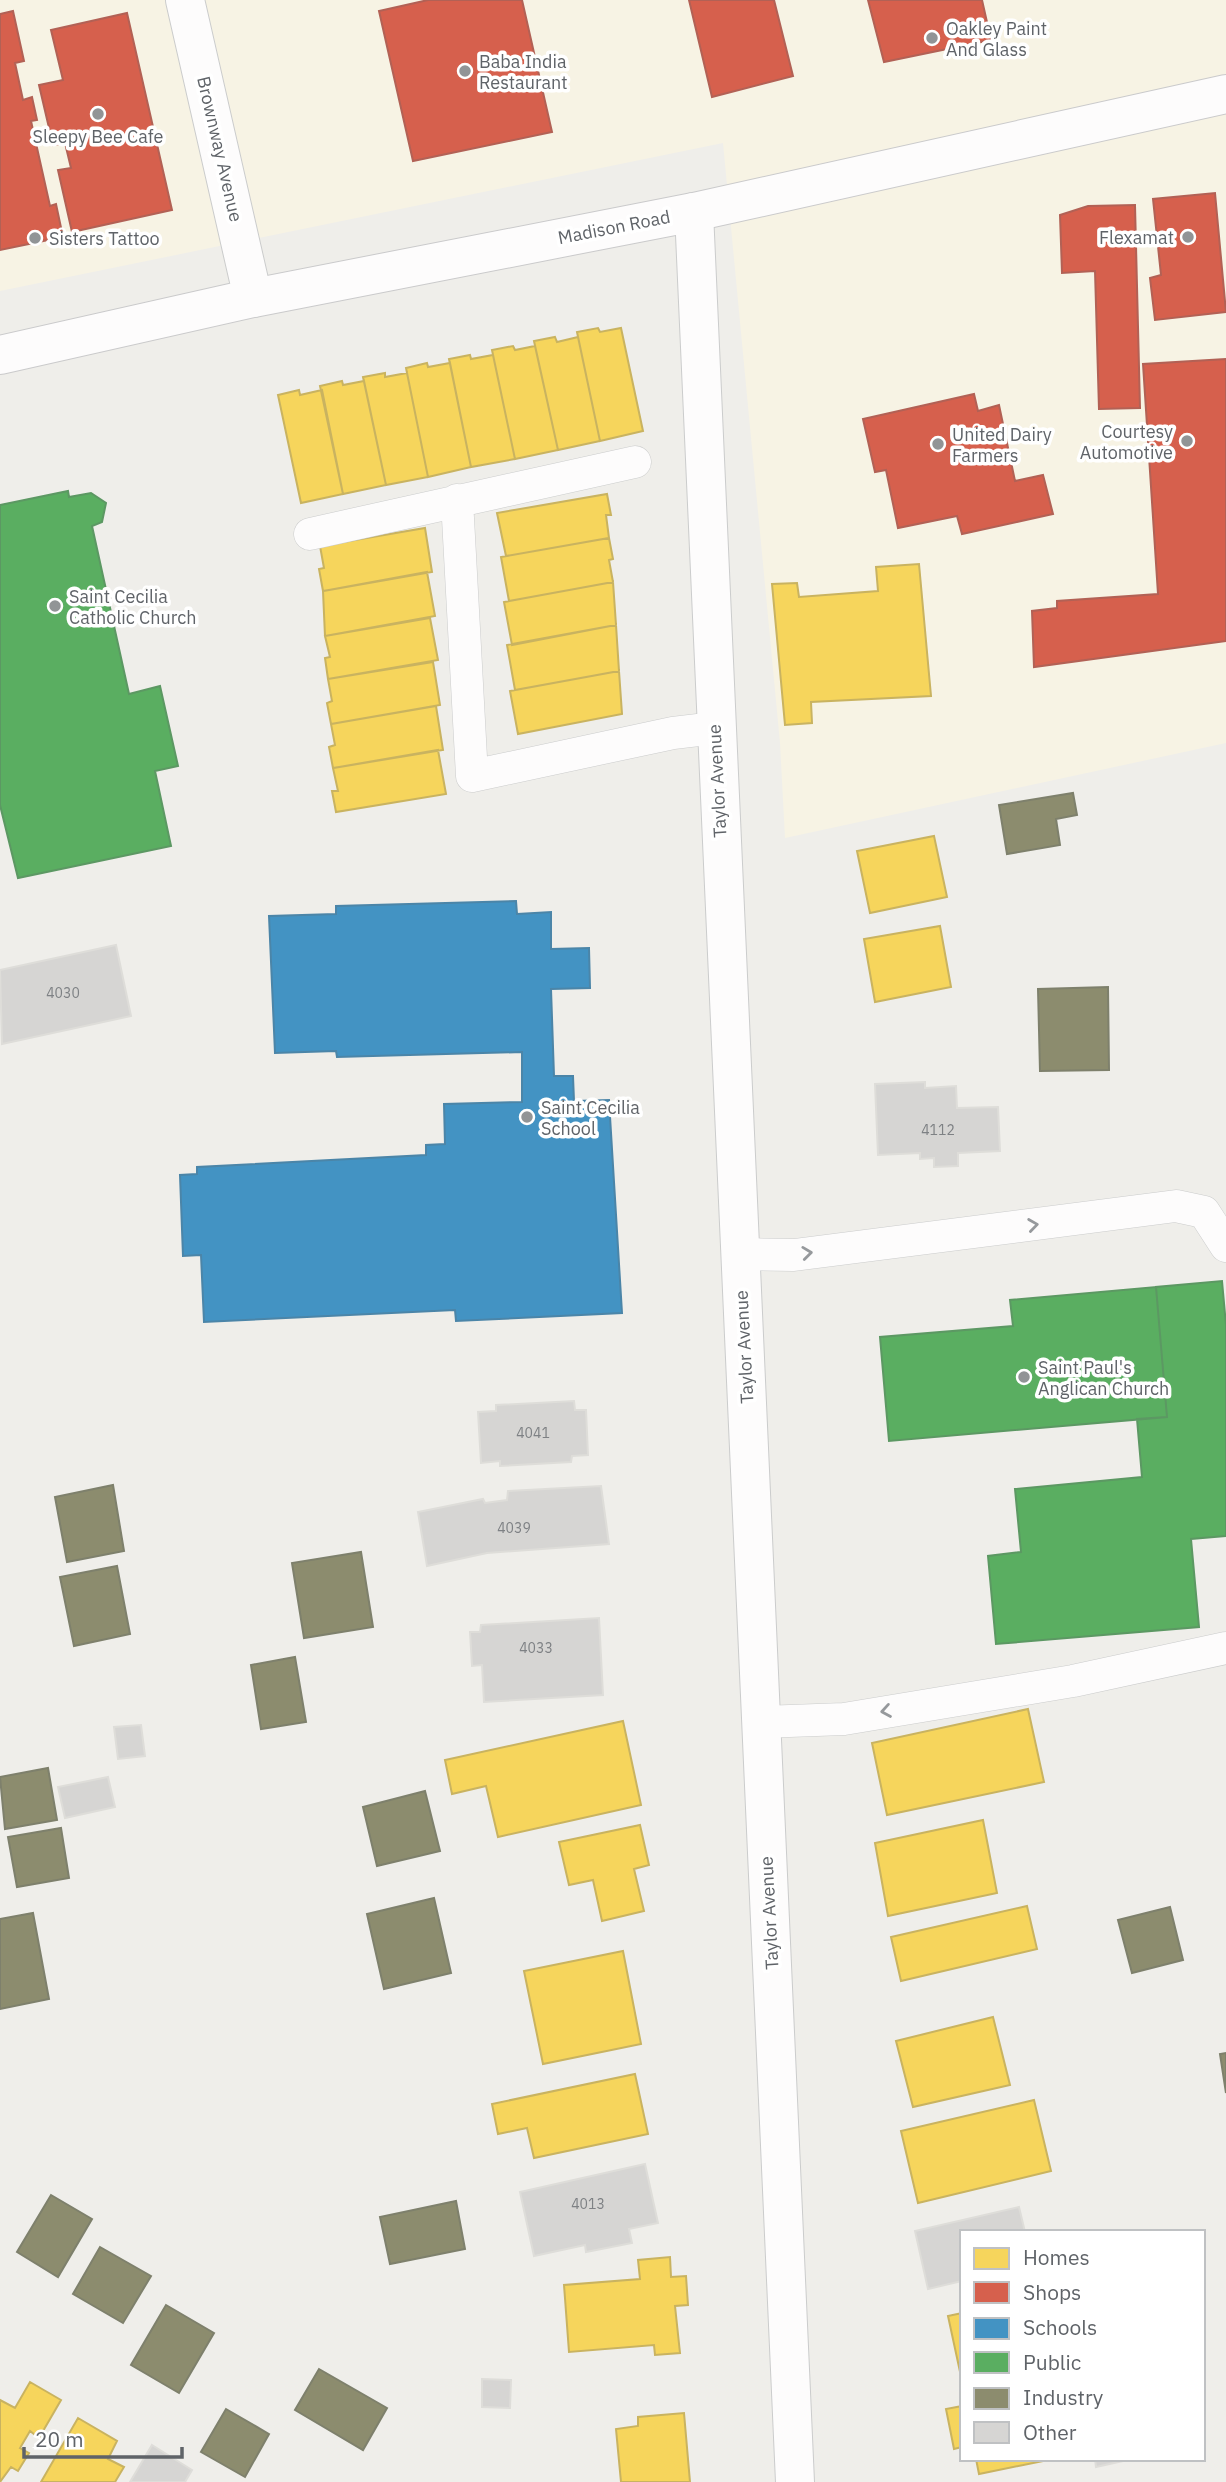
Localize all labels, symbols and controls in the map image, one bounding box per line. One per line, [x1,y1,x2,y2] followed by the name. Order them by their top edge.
[946,17,1047,61] place label: Oakley Paint And Glass
[924,30,940,46] marker: Oakley Paint And Glass
[479,50,568,94] place label: Baba India Restaurant
[457,63,473,79] marker: Baba India Restaurant
[192,74,248,224] street label: Brownway Avenue
[90,106,106,122] marker: Sleepy Bee Cafe
[33,125,164,148] place label: Sleepy Bee Cafe
[556,205,672,249] street label: Madison Road
[1099,226,1174,249] place label: Flexamat
[49,227,160,250] place label: Sisters Tattoo
[1180,229,1196,245] marker: Flexamat
[27,230,43,246] marker: Sisters Tattoo
[1080,420,1173,464] place label: Courtesy Automotive
[952,423,1052,467] place label: United Dairy Farmers
[1179,433,1195,449] marker: Courtesy Automotive
[930,436,946,452] marker: United Dairy Farmers
[69,585,197,629] place label: Saint Cecilia Catholic Church
[47,598,63,614] marker: Saint Cecilia Catholic Church
[703,724,731,838] street label: Taylor Avenue
[46,984,80,1002] house number: 4030
[541,1096,640,1140] place label: Saint Cecilia School
[519,1109,535,1125] marker: Saint Cecilia School
[921,1121,955,1139] house number: 4112
[1027,1218,1039,1233] one-way arrow
[802,1246,813,1261] one-way arrow
[730,1290,758,1404] street label: Taylor Avenue
[1038,1356,1169,1400] place label: Saint Paul's Anglican Church
[1016,1369,1032,1385] marker: Saint Paul's Anglican Church
[516,1424,550,1442] house number: 4041
[497,1519,531,1537] house number: 4039
[519,1639,553,1657] house number: 4033
[880,1703,892,1718] one-way arrow
[755,1856,783,1970] street label: Taylor Avenue
[571,2195,605,2213] house number: 4013
[960,2230,1205,2461] legend
[1023,2243,1090,2271] text: Homes
[1023,2278,1081,2306] text: Shops
[1023,2313,1097,2341] text: Schools
[1023,2348,1081,2376] text: Public
[1023,2383,1104,2411] text: Industry
[24,2416,182,2460] scale bar
[1023,2418,1077,2446] text: Other
[35,2425,84,2453] text: 20 m

